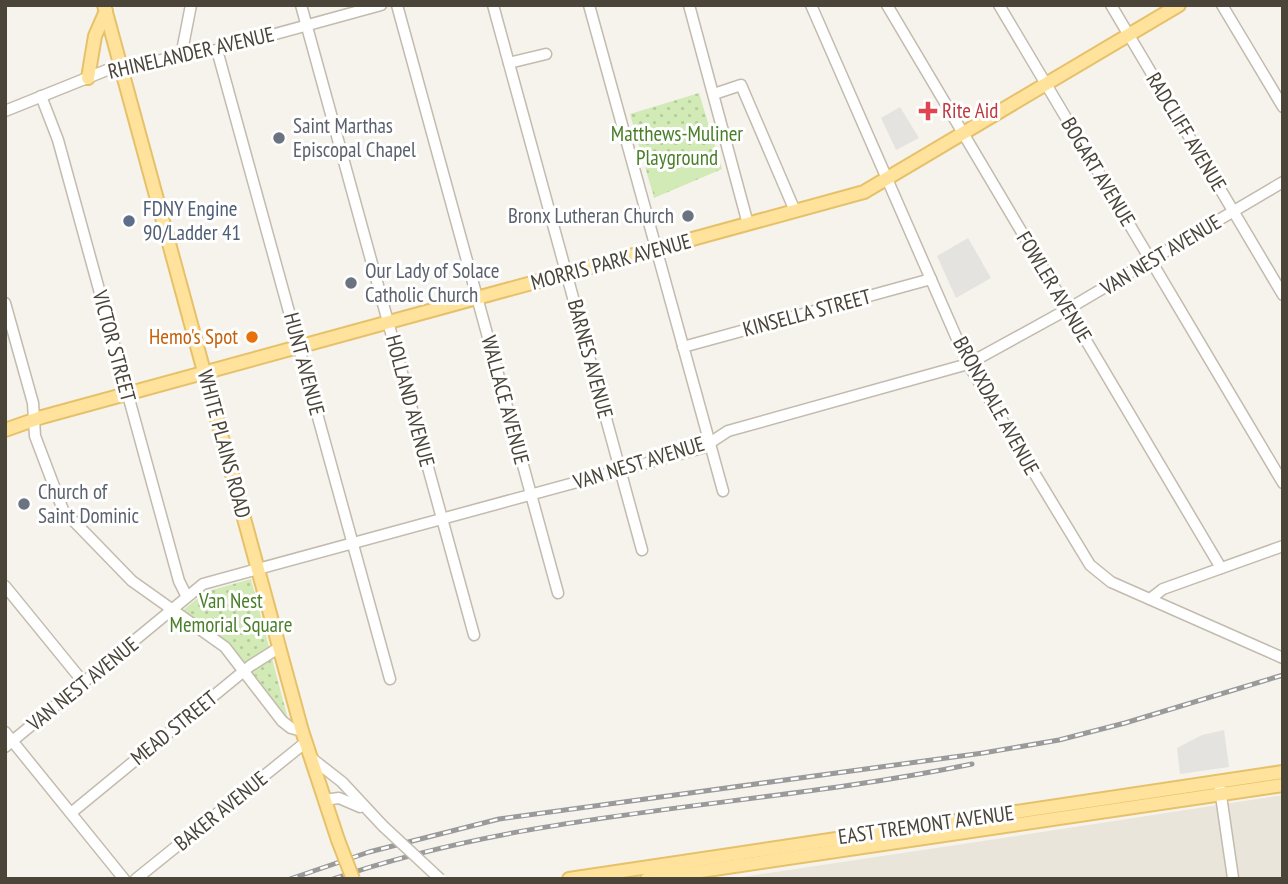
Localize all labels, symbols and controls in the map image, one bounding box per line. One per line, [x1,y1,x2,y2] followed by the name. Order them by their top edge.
[105,20,277,85] street label: RHINELANDER AVENUE
[1140,67,1233,196] street label: RADCLIFF AVENUE
[942,97,998,124] place label: Rite Aid
[920,103,936,119] marker: Rite Aid
[293,112,416,163] place label: Saint Marthas Episcopal Chapel
[1055,112,1142,231] street label: BOGART AVENUE
[611,120,743,171] park label: Matthews-Muliner Playground
[271,130,287,146] marker: Saint Marthas Episcopal Chapel
[143,195,241,246] place label: FDNY Engine 90/Ladder 41
[508,202,674,229] place label: Bronx Lutheran Church
[680,208,696,224] marker: Bronx Lutheran Church
[1095,208,1226,302] street label: VAN NEST AVENUE
[121,213,137,229] marker: FDNY Engine 90/Ladder 41
[1011,226,1098,347] street label: FOWLER AVENUE
[528,227,694,296] street label: MORRIS PARK AVENUE
[365,257,499,308] place label: Our Lady of Solace Catholic Church
[343,275,359,291] marker: Our Lady of Solace Catholic Church
[740,282,875,343] street label: KINSELLA STREET
[86,286,142,405] street label: VICTOR STREET
[562,296,619,421] street label: BARNES AVENUE
[278,310,331,418] street label: HUNT AVENUE
[149,323,238,350] place label: Hemo's Spot
[244,329,260,345] marker: Hemo's Spot
[380,332,441,470] street label: HOLLAND AVENUE
[947,332,1046,480] street label: BRONXDALE AVENUE
[475,333,536,467] street label: WALLACE AVENUE
[192,367,257,521] street label: WHITE PLAINS ROAD
[569,430,708,496] street label: VAN NEST AVENUE
[38,478,139,529] place label: Church of Saint Dominic
[16,496,32,512] marker: Church of Saint Dominic
[170,587,292,638] park label: Van Nest Memorial Square
[21,630,144,737] street label: VAN NEST AVENUE
[125,684,223,771] street label: MEAD STREET
[169,765,273,856] street label: BAKER AVENUE
[836,799,1015,850] street label: EAST TREMONT AVENUE

